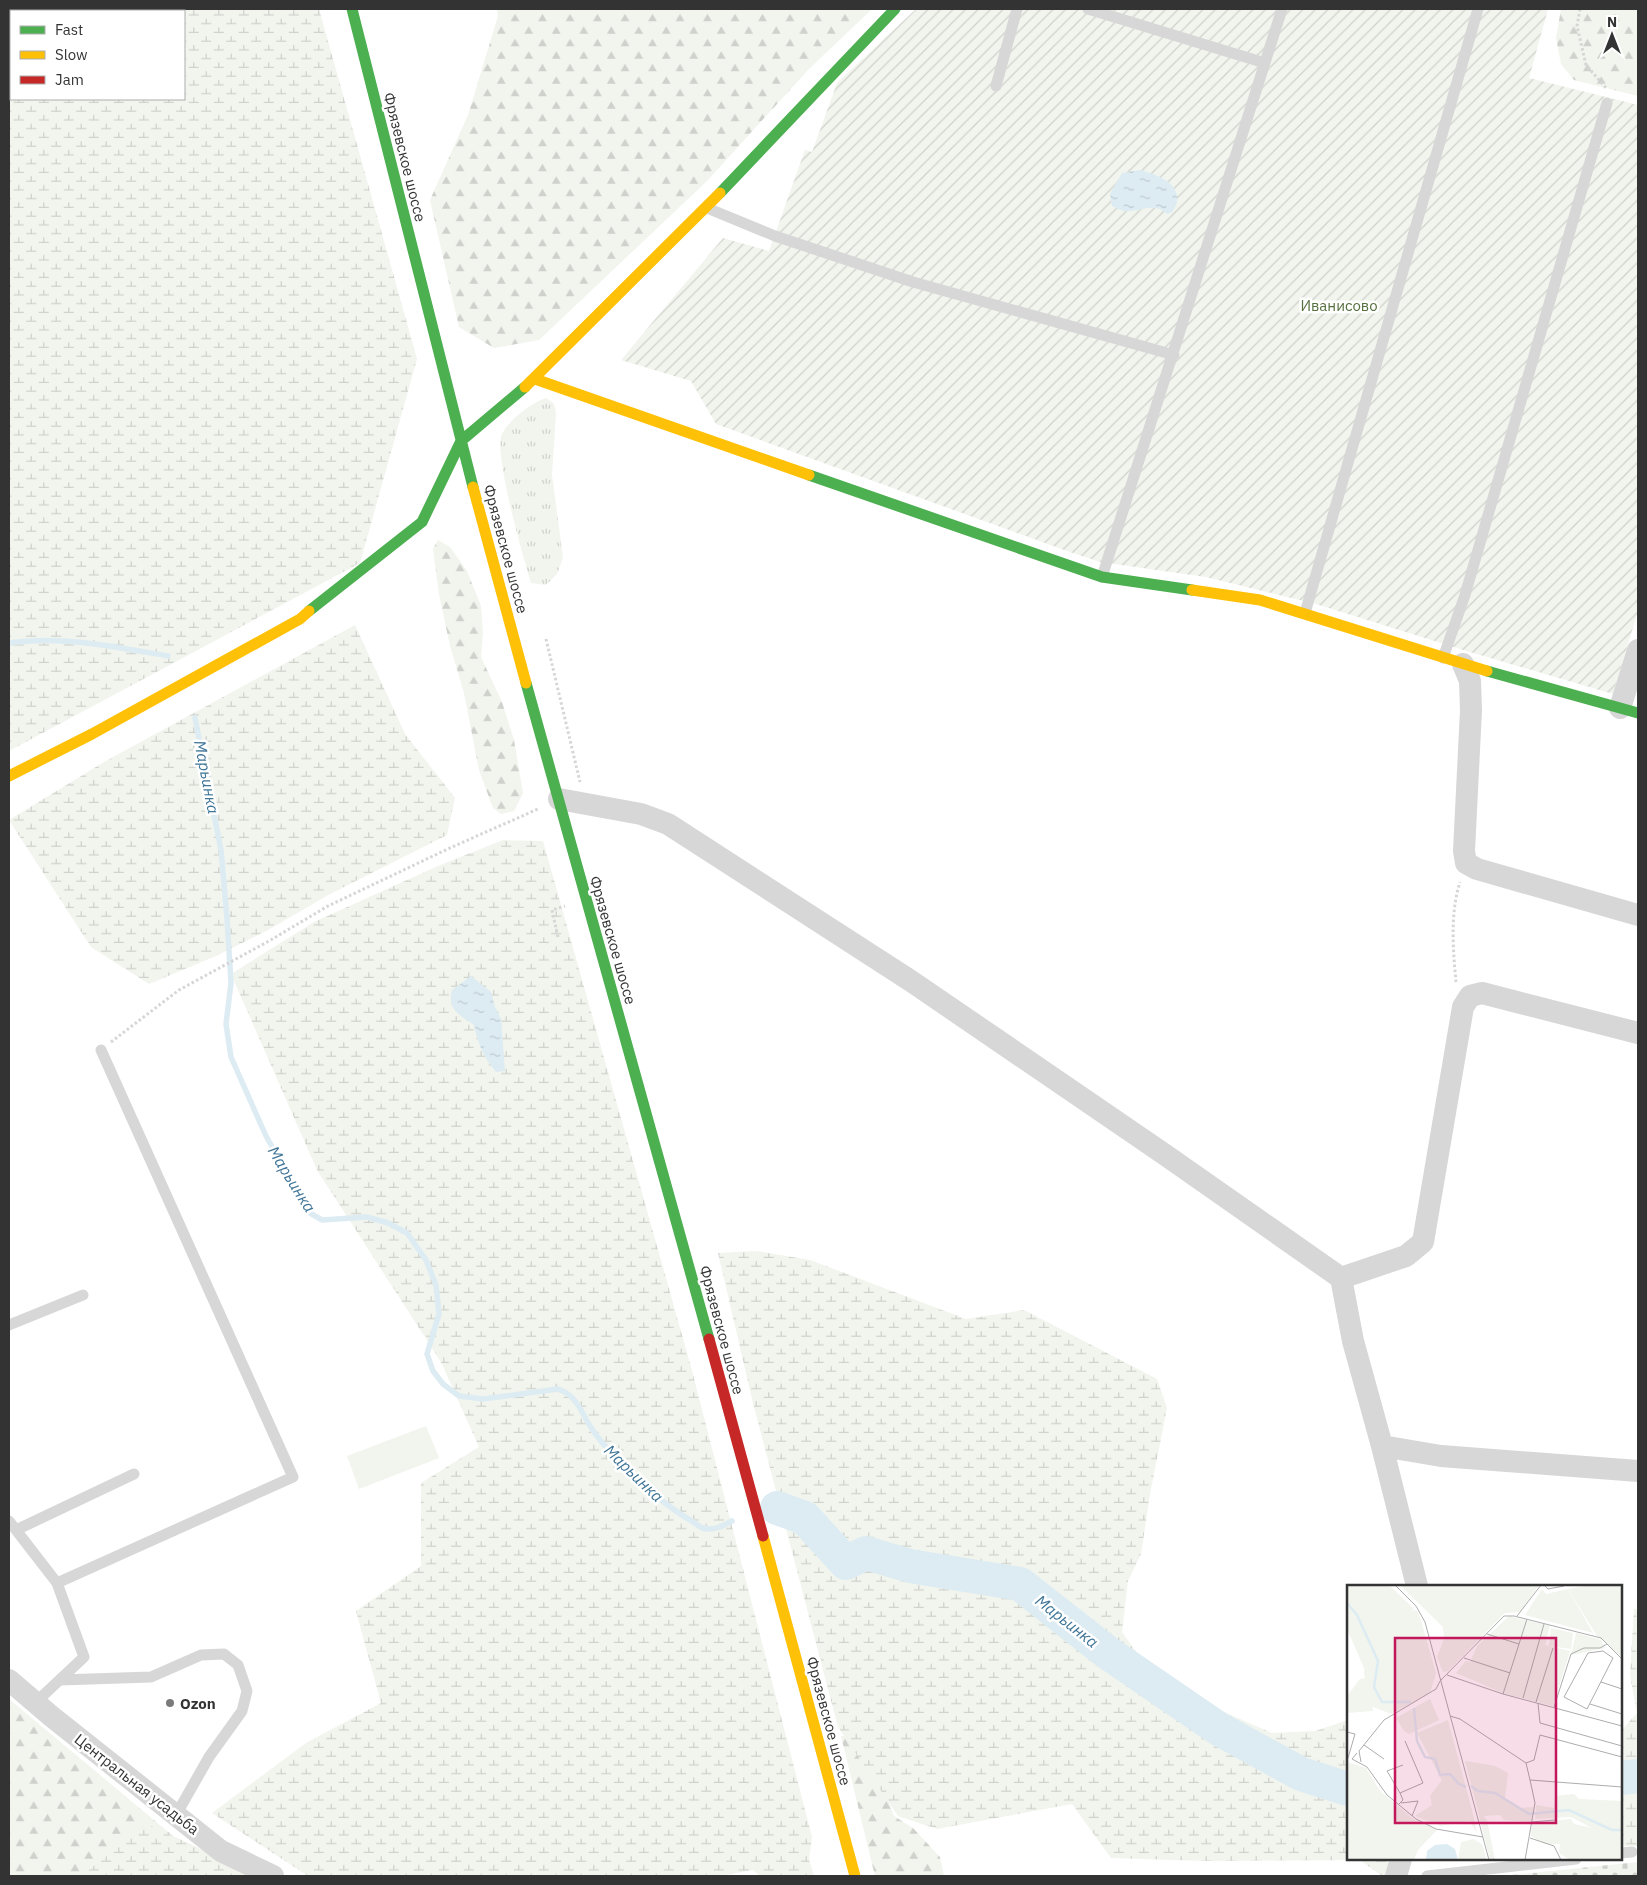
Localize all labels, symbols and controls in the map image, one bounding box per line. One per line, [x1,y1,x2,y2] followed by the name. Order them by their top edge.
[10,10,185,100] legend
[1587,10,1637,60] north arrow
[1607,13,1617,31] text: N
[55,20,83,39] text: Fast
[55,45,88,64] text: Slow
[55,70,84,89] text: Jam
[380,90,430,224] street label: Фрязевское шоссе
[1300,296,1378,315] park label: Иванисово
[480,482,532,616] street label: Фрязевское шоссе
[190,739,224,815] water label: Марьинка
[586,874,640,1006] street label: Фрязевское шоссе
[264,1142,320,1216] water label: Марьинка
[696,1263,748,1397] street label: Фрязевское шоссе
[600,1440,668,1506] water label: Марьинка
[1347,1585,1622,1860] inset map
[1031,1590,1103,1652] water label: Марьинка
[803,1654,855,1788] street label: Фрязевское шоссе
[180,1694,216,1713] place label: Ozon
[164,1697,176,1709] marker: Ozon
[71,1729,203,1839] street label: Центральная усадьба

